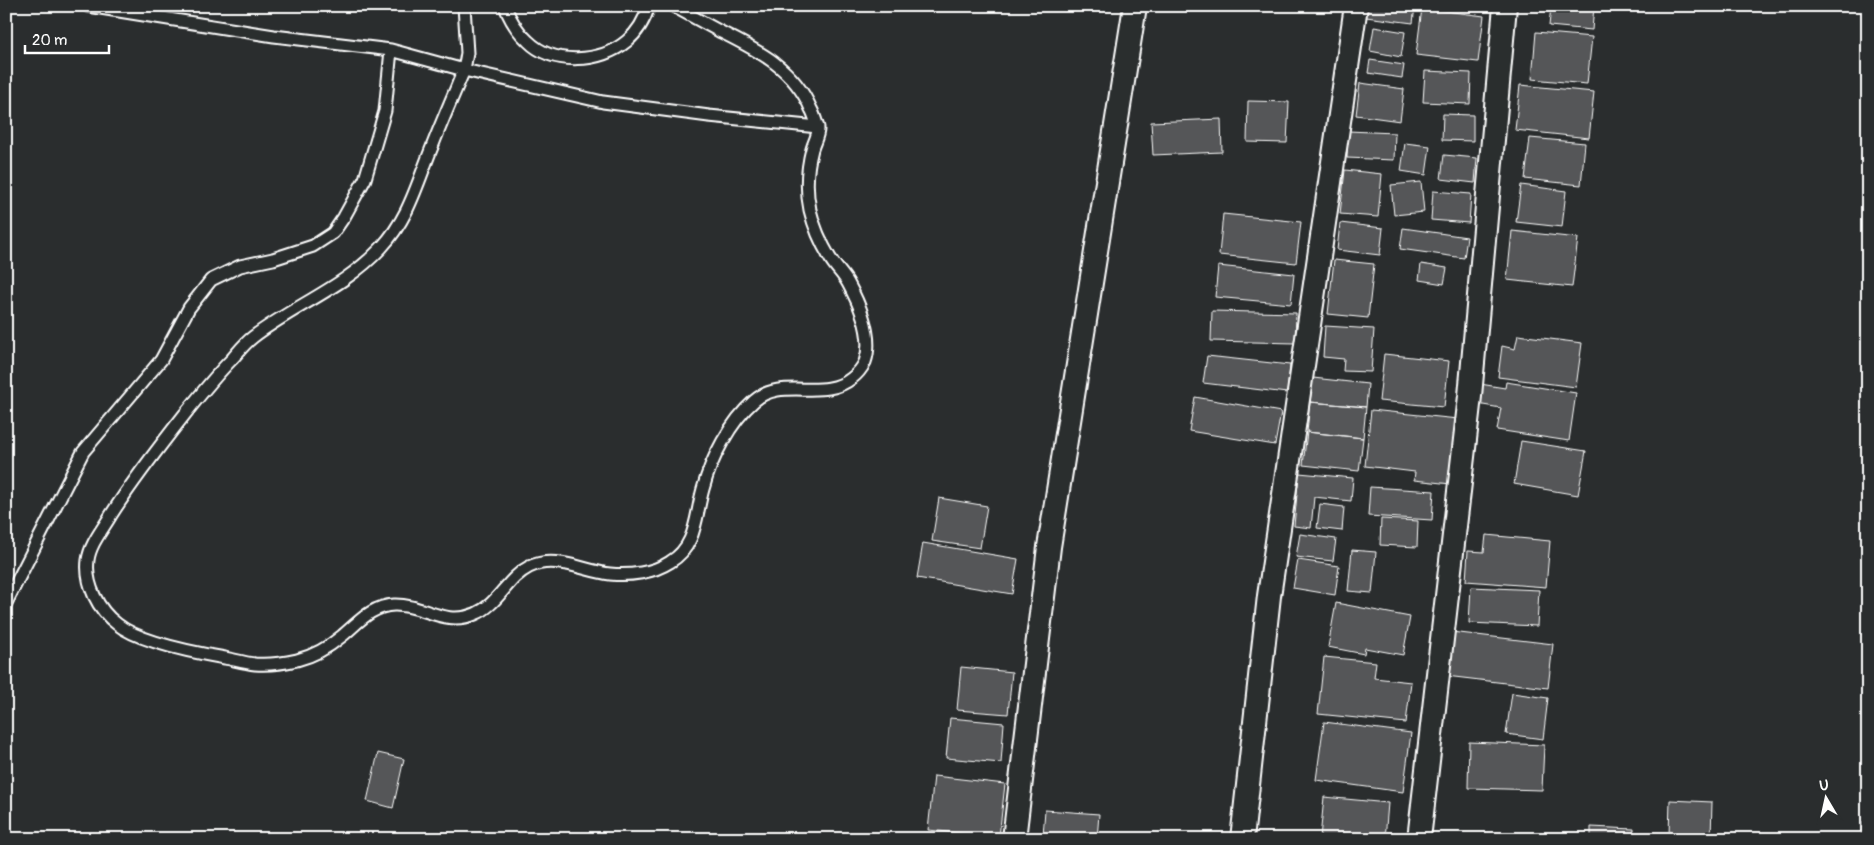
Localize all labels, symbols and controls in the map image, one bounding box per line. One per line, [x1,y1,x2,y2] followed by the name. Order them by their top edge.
[25,22,109,54] scale bar
[32,31,67,50] text: 20 m
[1802,772,1852,822] north arrow
[1818,777,1830,795] text: U

